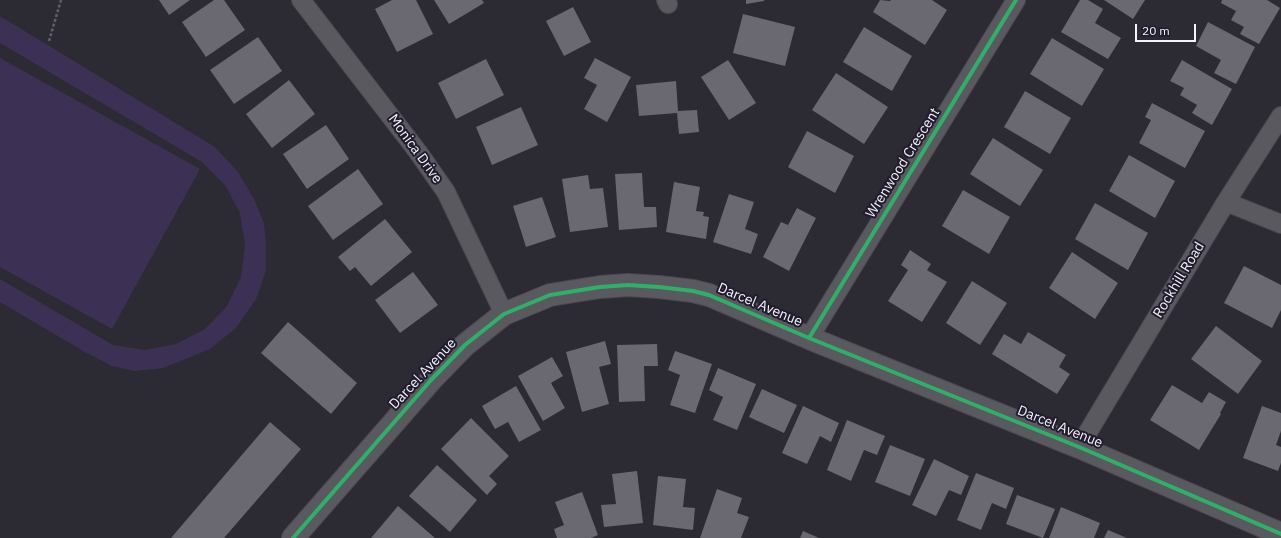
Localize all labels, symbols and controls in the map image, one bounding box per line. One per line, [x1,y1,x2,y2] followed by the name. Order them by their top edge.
[1137,16,1198,42] scale bar
[1142,23,1170,38] text: 20 m
[862,105,944,221] street label: Wrenwood Crescent
[384,111,446,187] street label: Monica Drive
[1150,239,1208,321] street label: Rockhill Road
[715,280,805,330] street label: Darcel Avenue
[386,335,460,413] street label: Darcel Avenue
[1015,402,1105,452] street label: Darcel Avenue

